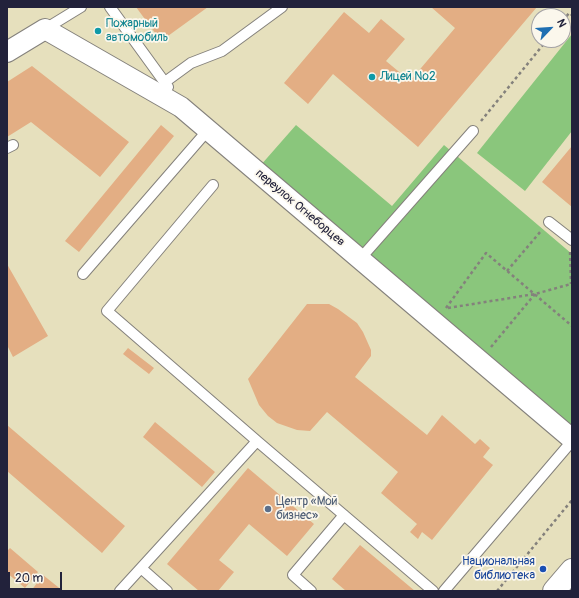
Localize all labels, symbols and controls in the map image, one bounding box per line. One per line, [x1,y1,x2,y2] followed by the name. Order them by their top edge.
[531,8,571,48] north arrow
[106,17,168,45] place label: Пожарный автомобиль
[554,17,569,29] text: N
[93,26,103,36] marker: Пожарный автомобиль
[380,70,436,84] place label: Лицей №2
[367,72,377,82] marker: Лицей №2
[252,166,348,250] street label: переулок Огнеборцев
[276,495,338,523] place label: Центр «Мой бизнес»
[263,504,273,514] marker: Центр «Мой бизнес»
[462,555,535,583] place label: Национальная библиотека
[10,564,64,590] scale bar
[538,564,548,574] marker: Национальная библиотека
[15,571,43,586] text: 20 m

